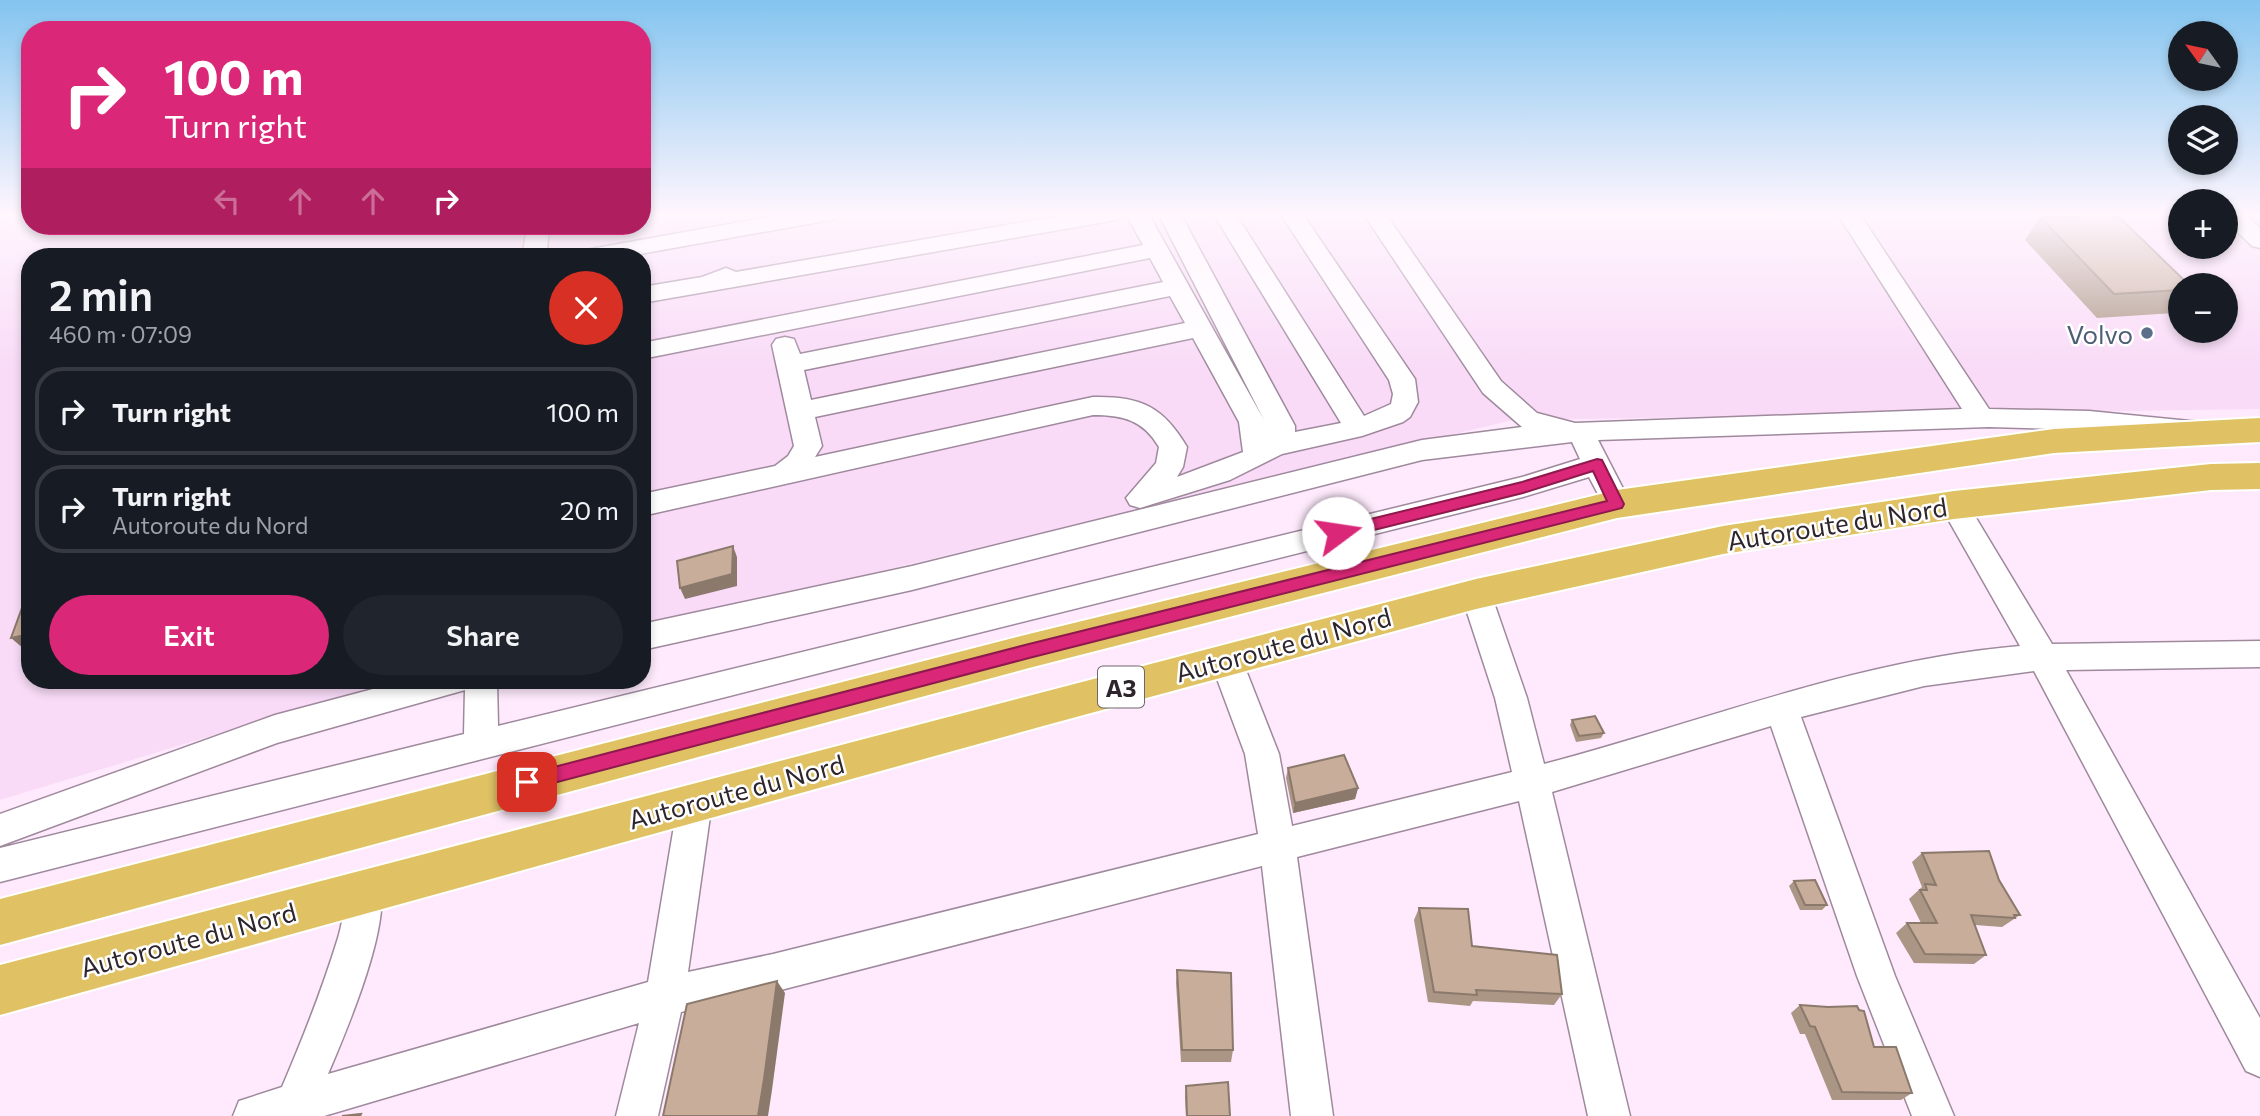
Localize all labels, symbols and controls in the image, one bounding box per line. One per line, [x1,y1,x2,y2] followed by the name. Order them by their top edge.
[2168,21,2238,91] north arrow
[2168,21,2238,343] map controls
[164,45,303,105] text: 100 m
[49,49,140,140] icon: right
[164,105,307,145] text: Turn right
[2168,105,2238,175] button: layers
[208,182,246,220] icon: left
[281,182,319,220] icon: ahead
[354,182,392,220] icon: ahead
[427,182,465,220] icon: right
[2168,189,2238,259] button: +
[49,268,153,320] text: 2 min
[549,271,623,345] button: close
[2168,273,2238,343] button: −
[2066,318,2133,349] place label: Volvo
[49,320,192,348] text: 460 m · 07:09
[2139,325,2155,341] marker: Volvo
[53,392,91,430] icon: right
[112,396,231,427] text: Turn right
[546,396,619,427] text: 100 m
[112,480,231,511] text: Turn right
[53,490,91,528] icon: right
[1725,490,1949,556] street label: Autoroute du Nord
[560,494,619,525] text: 20 m
[1301,496,1375,570] position arrow
[112,511,308,539] text: Autoroute du Nord
[49,595,329,675] button: Exit
[343,595,623,675] button: Share
[1172,600,1394,688] street label: Autoroute du Nord
[1098,666,1144,708] road number: A3
[625,747,847,835] street label: Autoroute du Nord
[497,752,557,812] pin
[508,763,546,801] icon: arrive
[77,895,299,983] street label: Autoroute du Nord

